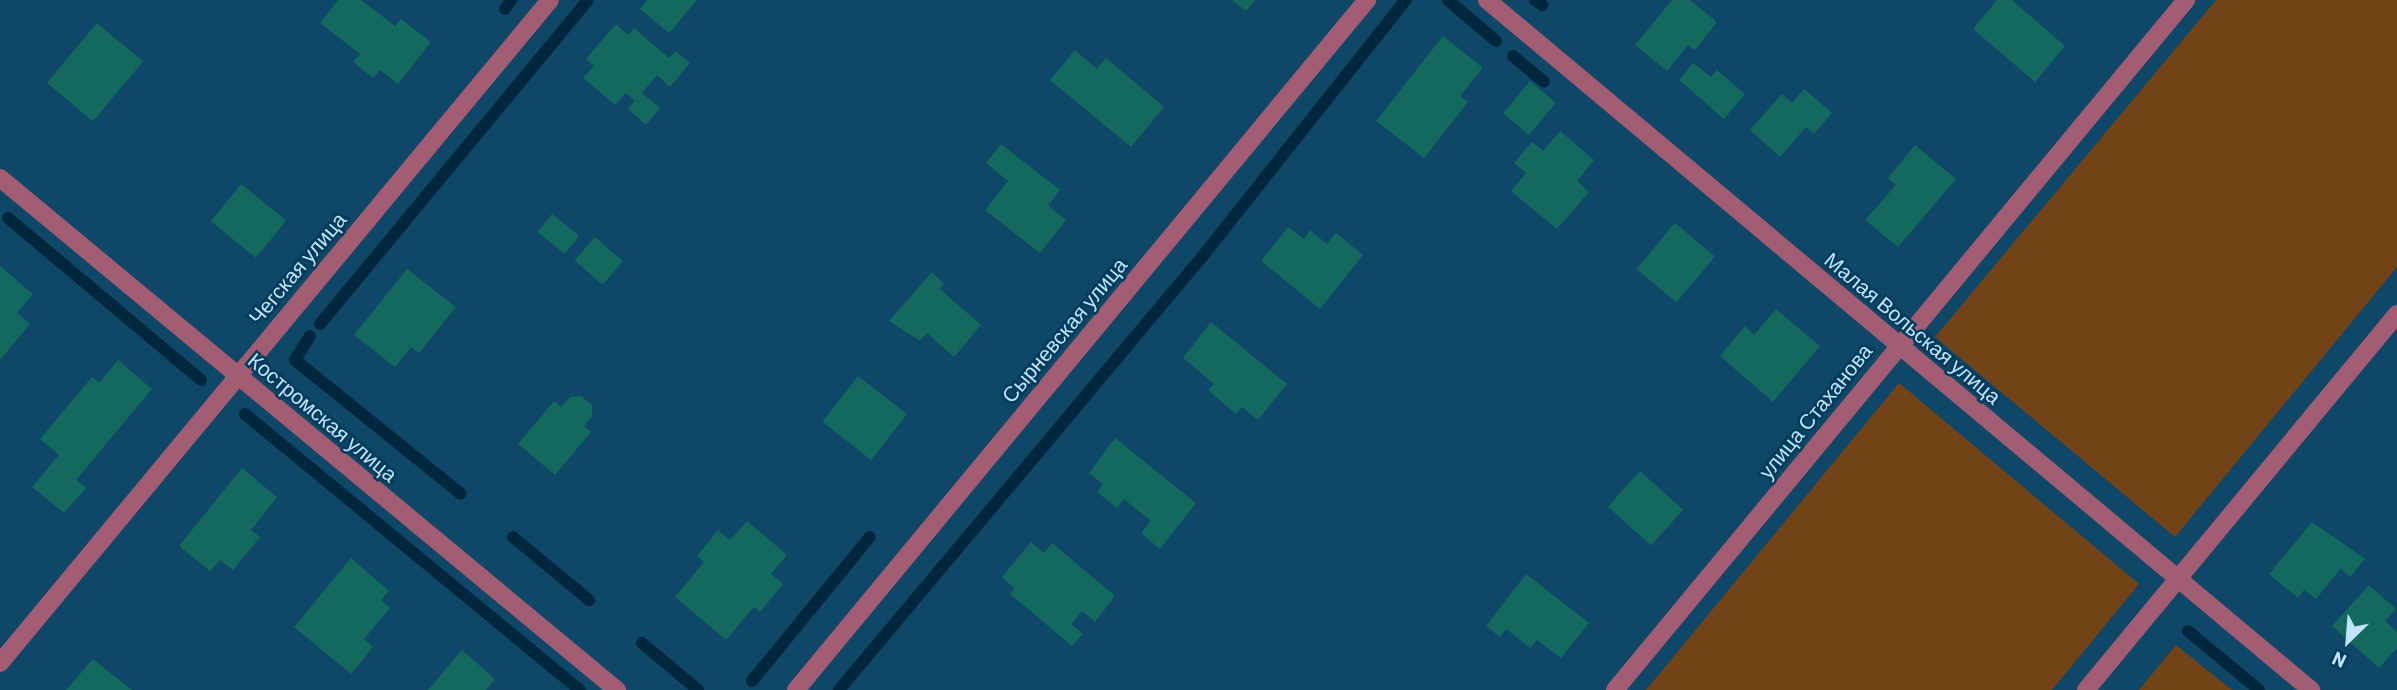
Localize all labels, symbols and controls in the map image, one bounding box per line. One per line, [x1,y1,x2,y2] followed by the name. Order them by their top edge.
[243,207,351,329] street label: Чегская улица
[1820,247,2006,409] street label: Малая Вольская улица
[996,252,1132,408] street label: Сырневская улица
[1753,339,1877,483] street label: улица Стаханова
[243,347,403,487] street label: Костромская улица
[2313,606,2383,676] north arrow
[2328,647,2350,674] text: N

